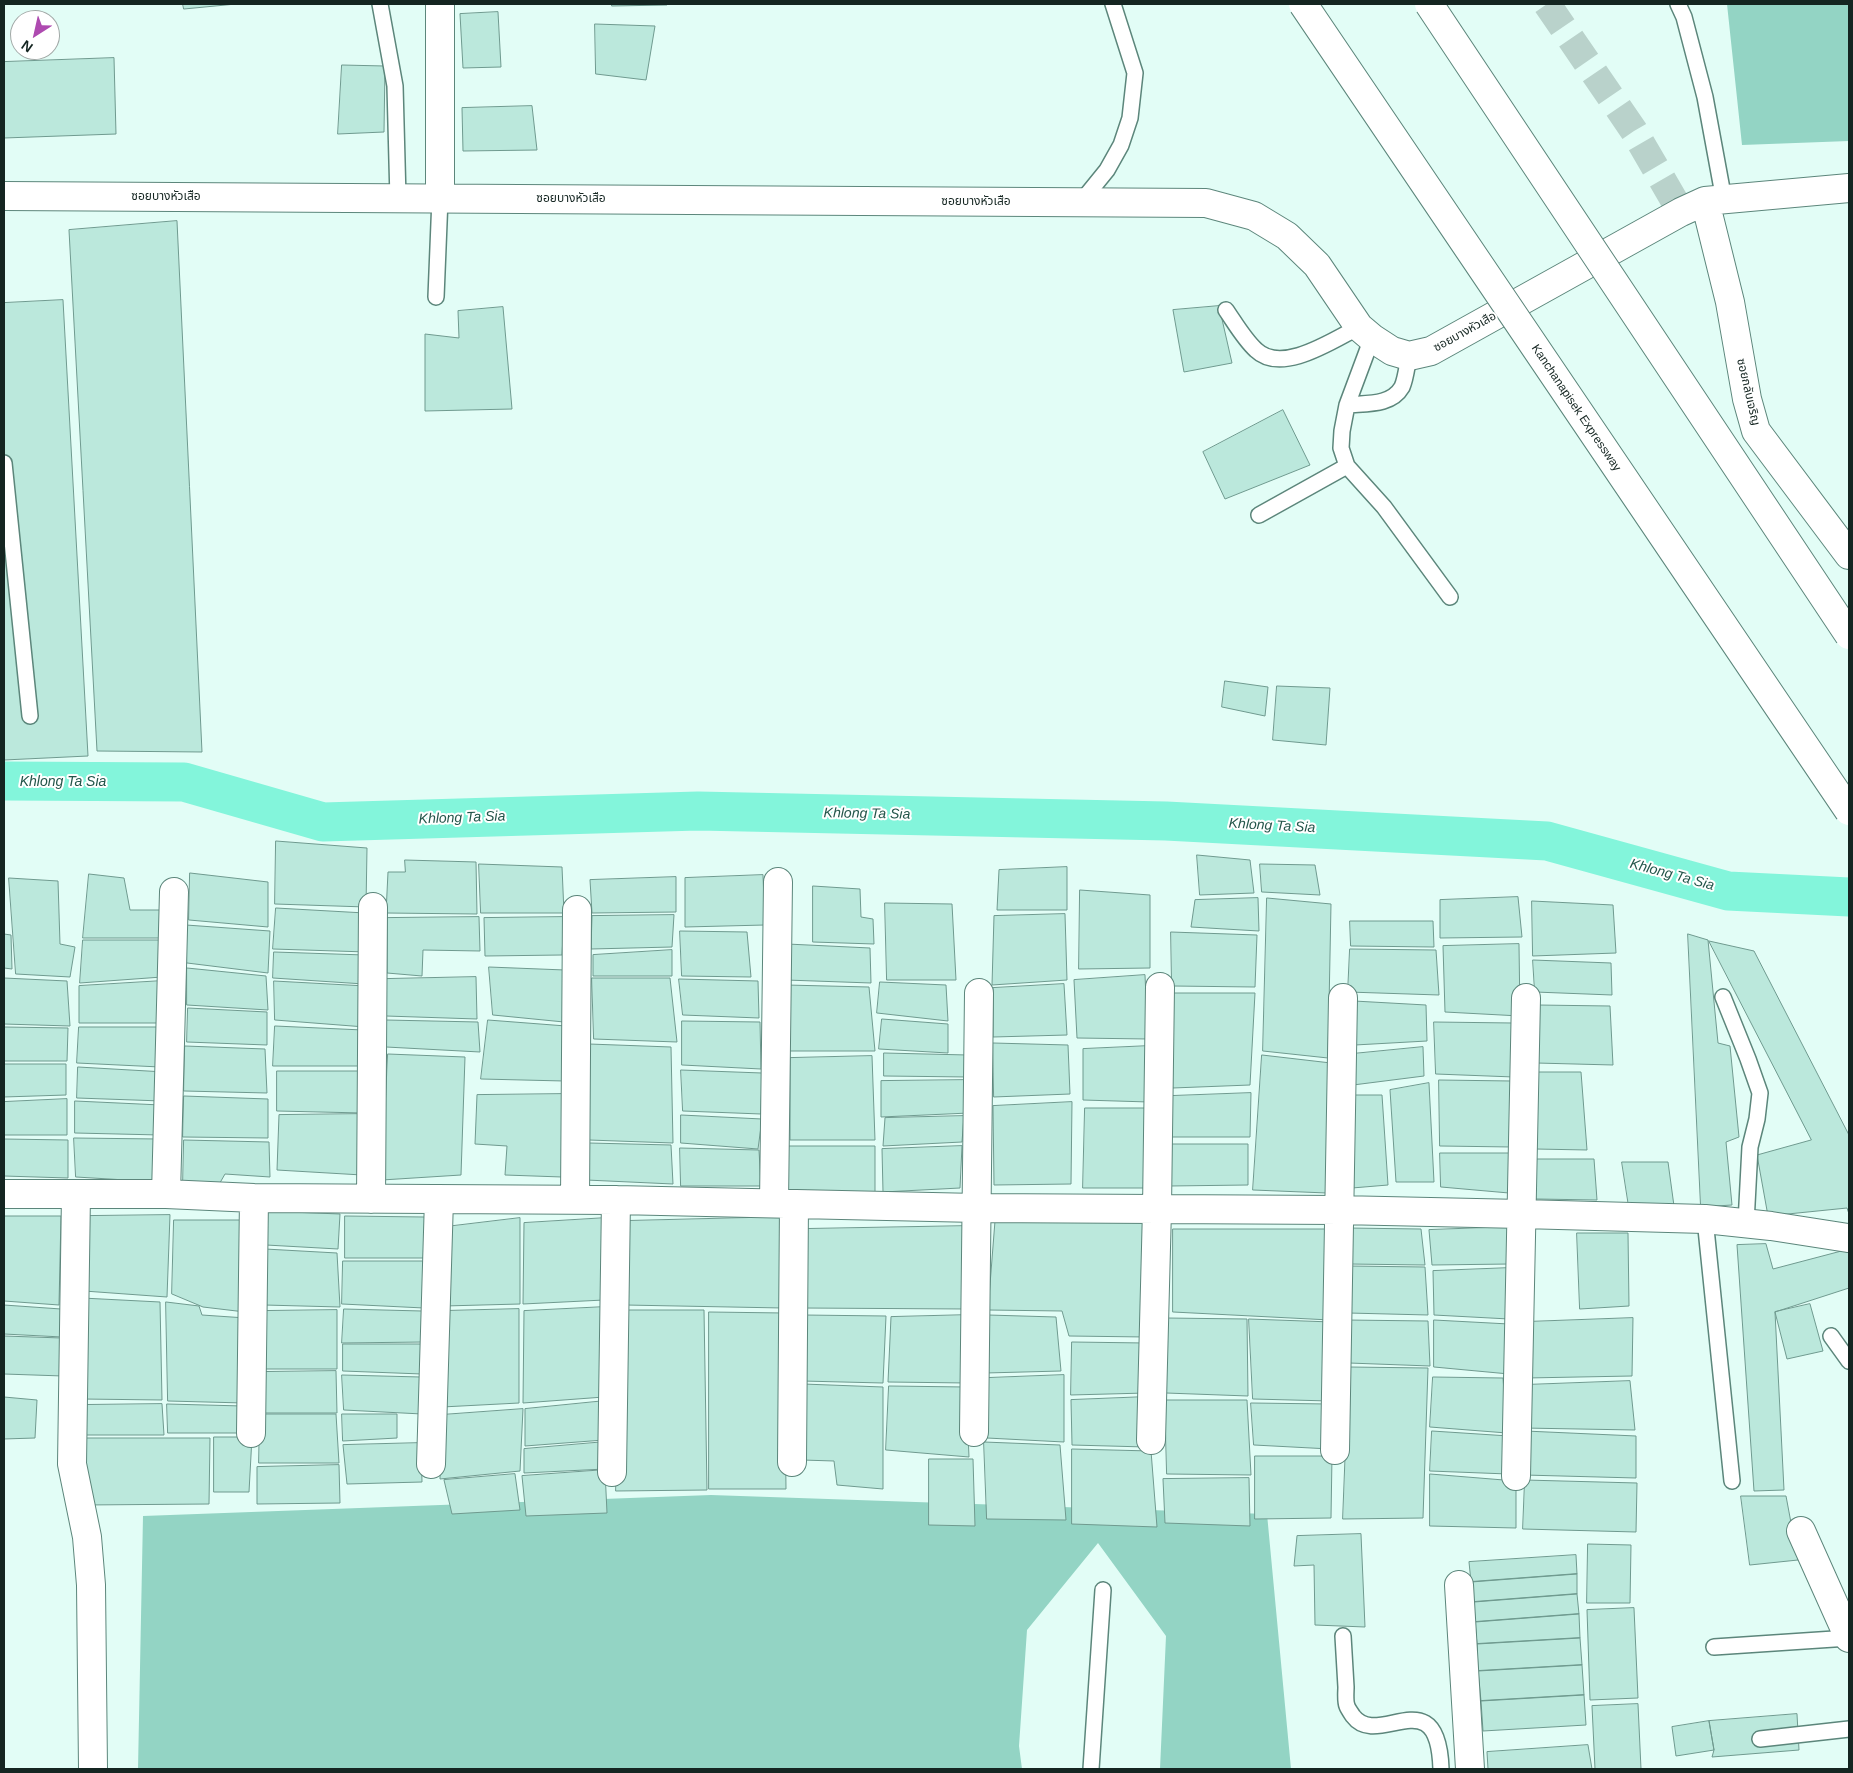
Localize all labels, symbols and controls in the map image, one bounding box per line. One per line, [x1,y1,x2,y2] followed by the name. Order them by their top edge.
[10,10,60,60] north arrow
[18,37,36,56] text: N
[131,190,201,204] street label: ซอยบางหัวเสือ
[536,192,606,206] street label: ซอยบางหัวเสือ
[941,195,1011,209] street label: ซอยบางหัวเสือ
[1431,309,1499,355] street label: ซอยบางหัวเสือ
[1528,342,1624,474] street label: Kanchanapisek Expressway
[1733,357,1763,427] street label: ซอยกลับเจริญ
[20,774,106,790] water label: Khlong Ta Sia
[824,805,910,823] water label: Khlong Ta Sia
[418,808,506,828] water label: Khlong Ta Sia
[1228,815,1316,837] water label: Khlong Ta Sia
[1628,856,1716,894] water label: Khlong Ta Sia

